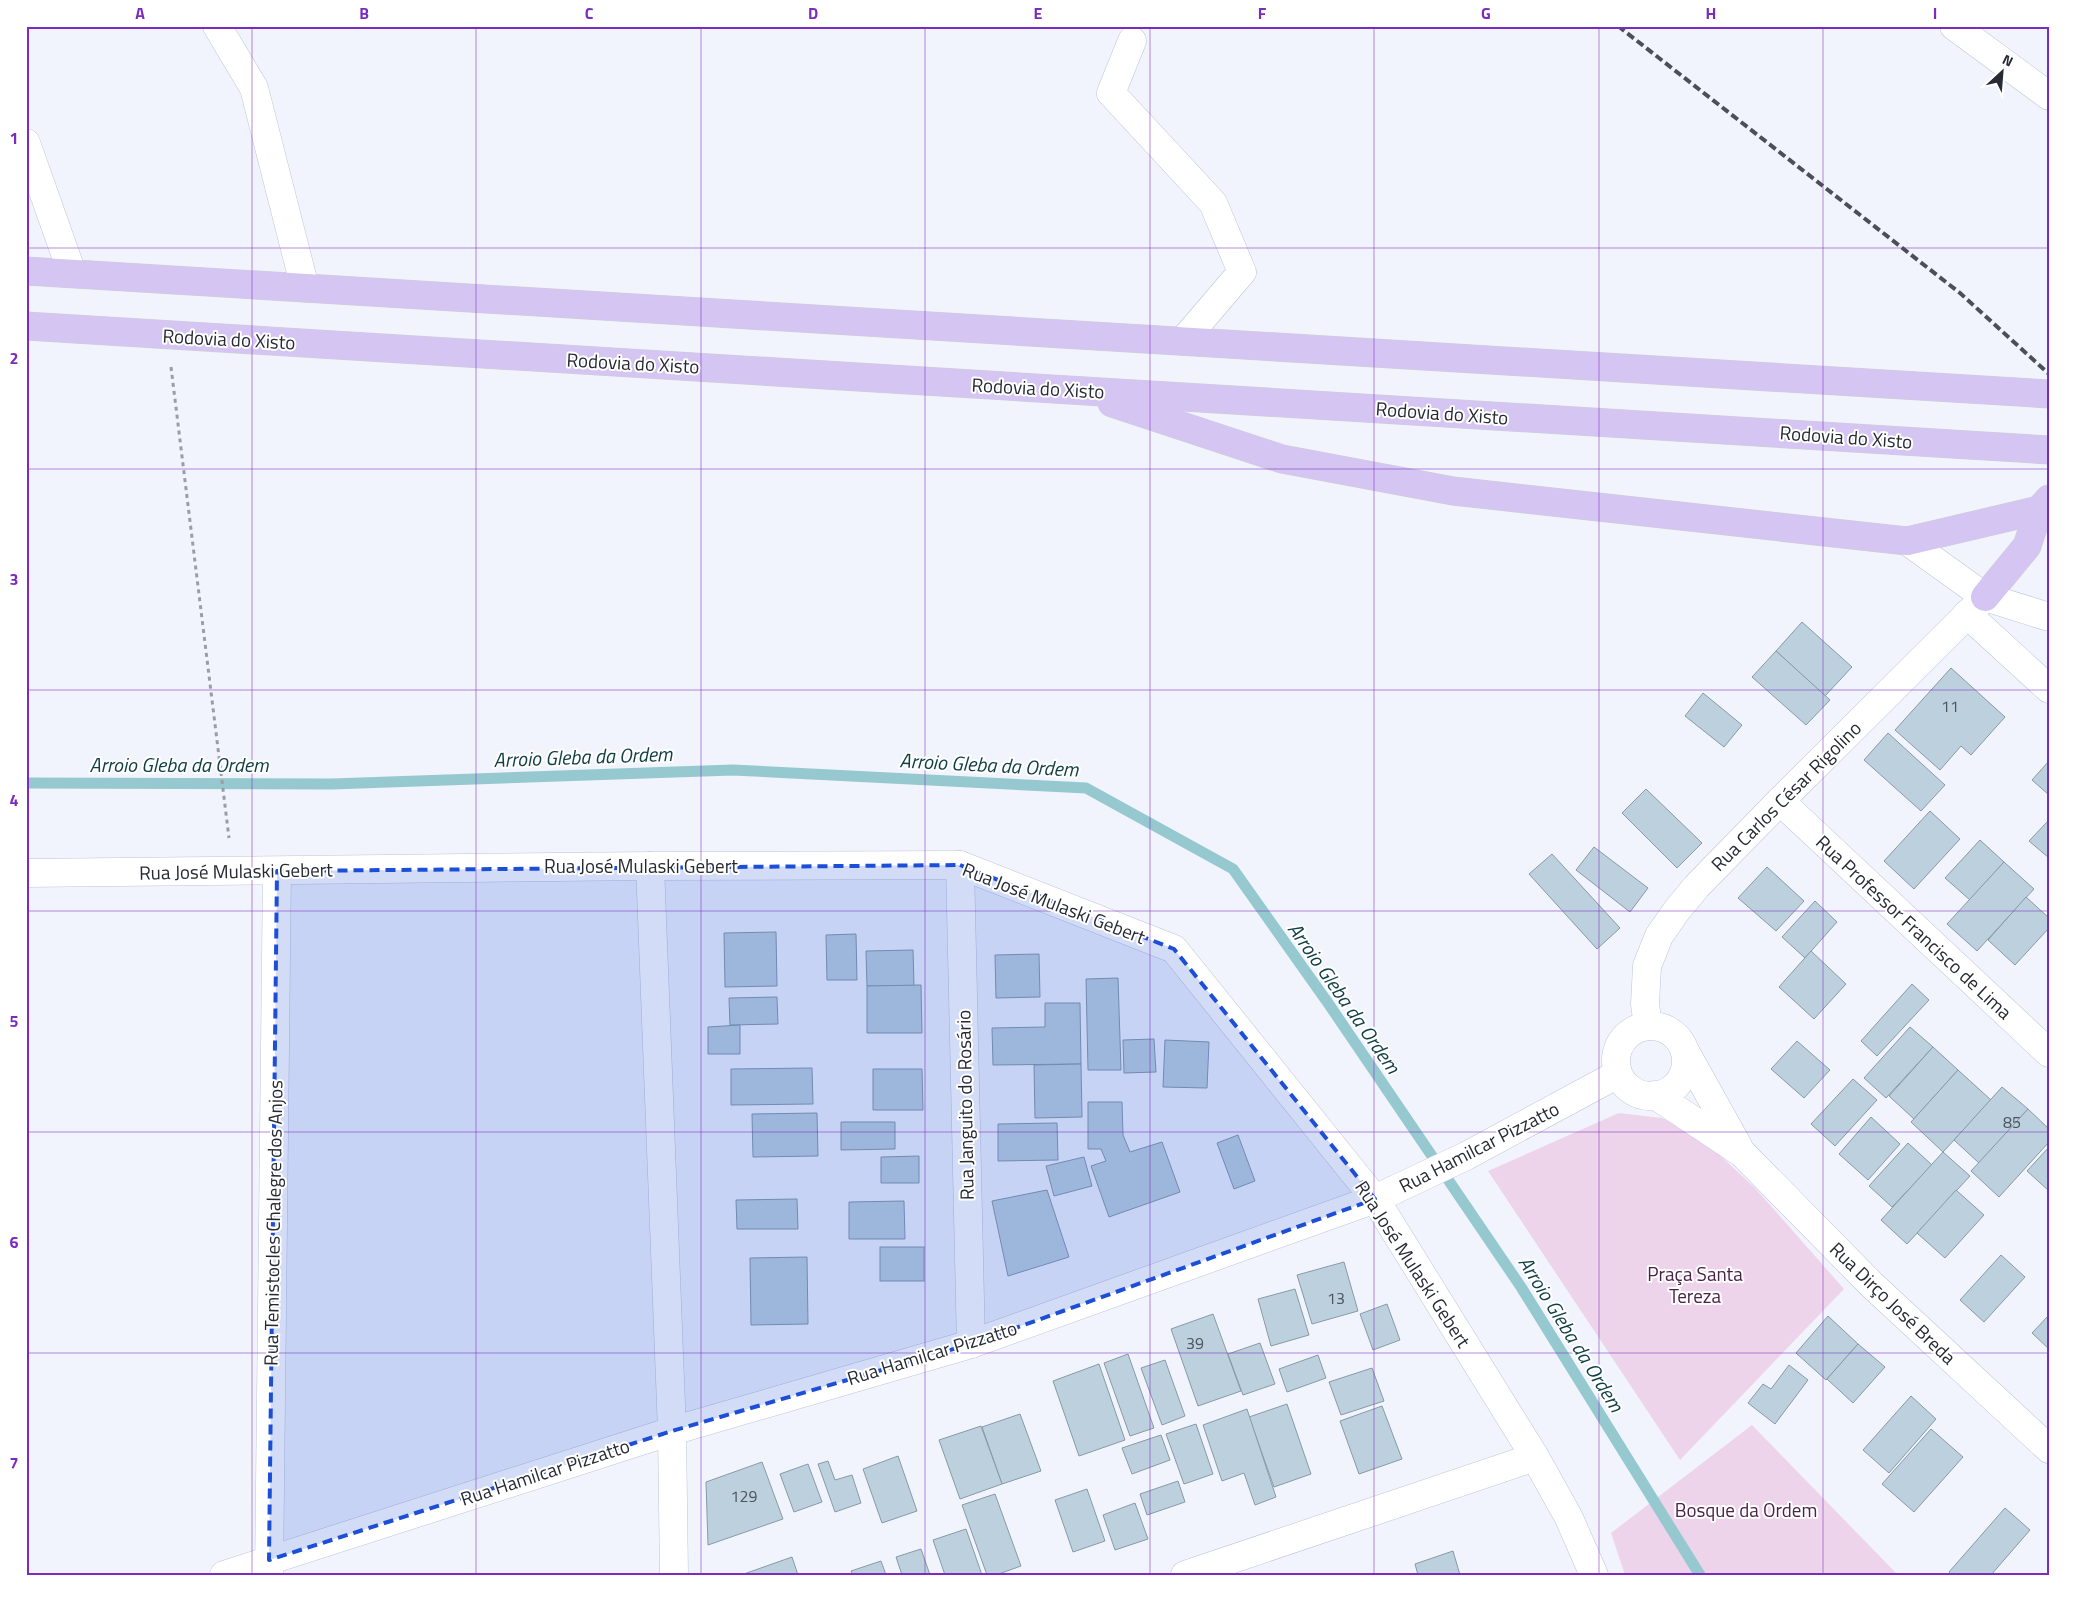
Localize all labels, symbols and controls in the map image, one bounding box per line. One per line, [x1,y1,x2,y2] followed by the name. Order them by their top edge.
[135,1,145,25] text: A
[359,1,369,25] text: B
[585,1,594,25] text: C
[808,1,818,25] text: D
[1034,1,1043,25] text: E
[1258,1,1267,25] text: F
[1481,1,1491,25] text: G
[1706,1,1716,25] text: H
[1933,1,1937,25] text: I
[1978,48,2028,98] north arrow
[1999,48,2017,71] text: N
[10,126,18,150] text: 1
[162,321,296,356] street label: Rodovia do Xisto
[566,345,700,380] street label: Rodovia do Xisto
[10,346,18,370] text: 2
[971,370,1105,405] street label: Rodovia do Xisto
[1375,393,1509,432] street label: Rodovia do Xisto
[1779,417,1913,456] street label: Rodovia do Xisto
[10,567,18,591] text: 3
[1941,694,1959,718] house number: 11
[1704,714,1868,878] street label: Rua Carlos César Rigolino
[493,738,673,775] water label: Arroio Gleba da Ordem
[899,744,1080,785] water label: Arroio Gleba da Ordem
[90,749,269,780] water label: Arroio Gleba da Ordem
[10,788,19,812] text: 4
[1810,828,2019,1026] street label: Rua Professor Francisco de Lima
[544,851,738,880] street label: Rua José Mulaski Gebert
[139,854,333,887] street label: Rua José Mulaski Gebert
[958,854,1150,951] street label: Rua José Mulaski Gebert
[1280,916,1409,1080] water label: Arroio Gleba da Ordem
[10,1009,19,1033] text: 5
[948,1010,981,1200] street label: Rua Janguito do Rosário
[256,1080,289,1366] street label: Rua Temistocles Chalegre dos Anjos
[1394,1094,1564,1200] street label: Rua Hamilcar Pizzatto
[2003,1110,2021,1134] house number: 85
[1348,1175,1479,1353] street label: Rua José Mulaski Gebert
[10,1230,19,1254] text: 6
[1824,1235,1963,1371] street label: Rua Dirço José Breda
[1511,1250,1632,1418] water label: Arroio Gleba da Ordem
[1647,1259,1743,1310] park label: Praça Santa Tereza
[1327,1286,1345,1310] house number: 13
[843,1313,1020,1392] street label: Rua Hamilcar Pizzatto
[1186,1331,1204,1355] house number: 39
[456,1430,633,1513] street label: Rua Hamilcar Pizzatto
[10,1451,18,1475] text: 7
[731,1484,757,1508] house number: 129
[1675,1495,1817,1524] park label: Bosque da Ordem

